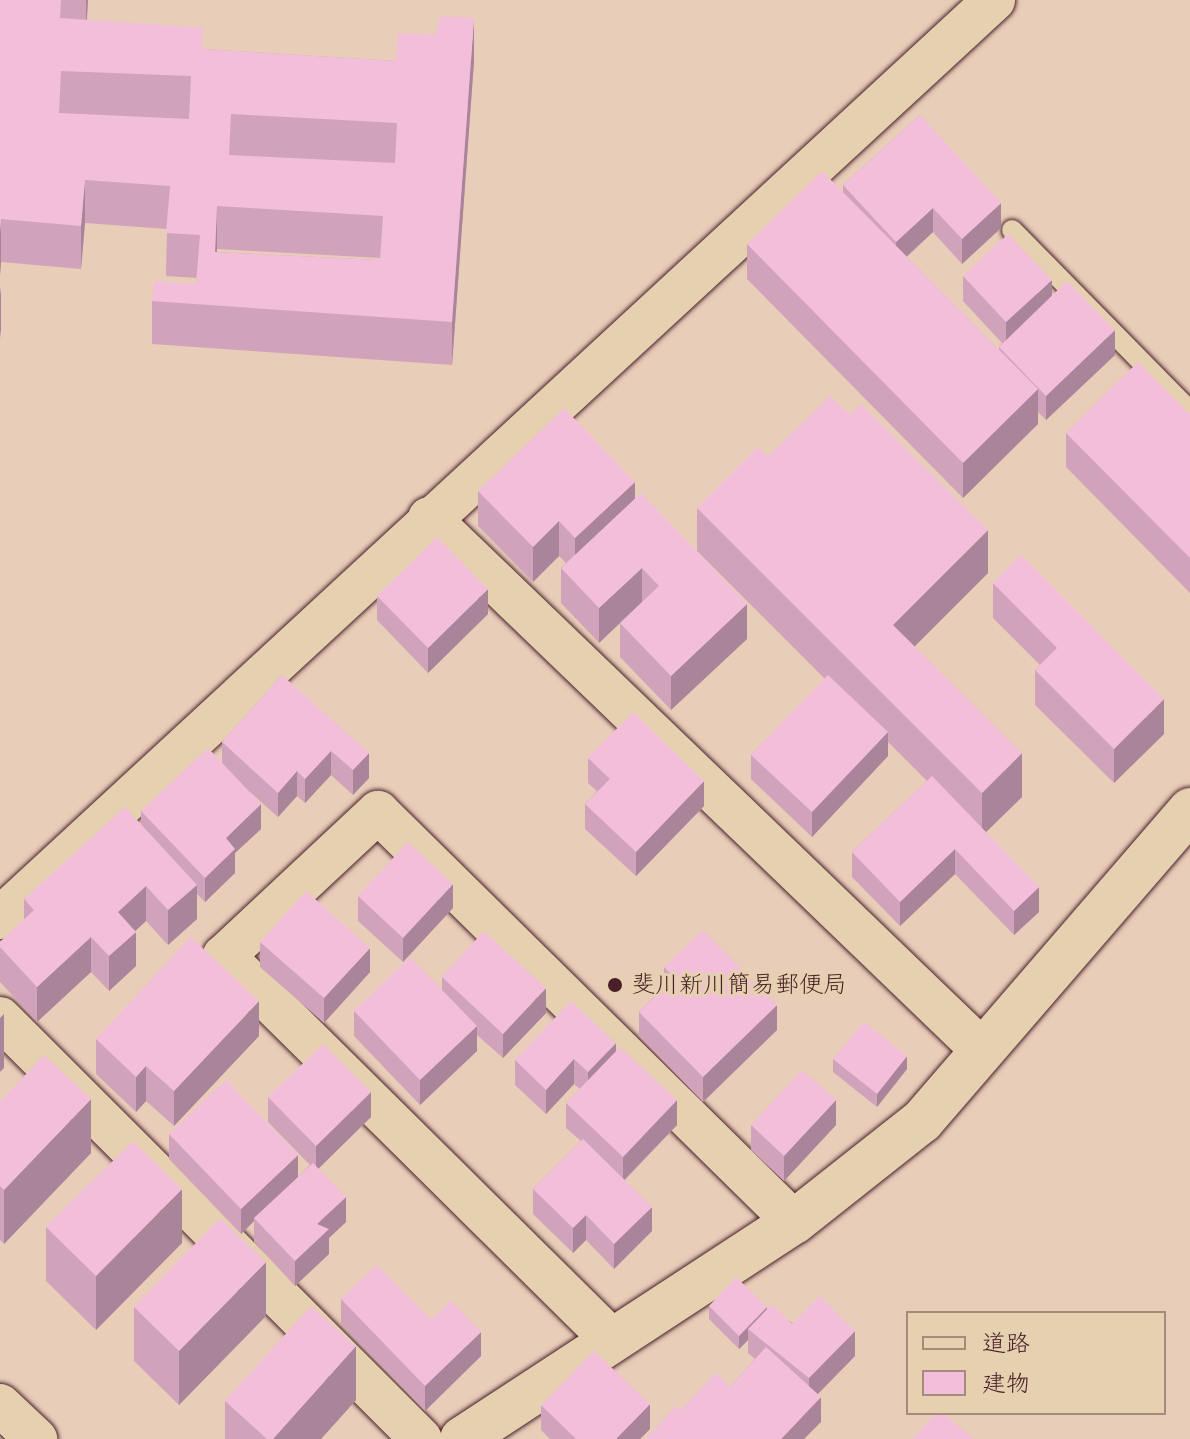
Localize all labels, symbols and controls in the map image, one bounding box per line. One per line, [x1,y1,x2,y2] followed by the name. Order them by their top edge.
[631,971,847,999] place label: 斐川新川簡易郵便局
[606,976,624,994] marker: 斐川新川簡易郵便局
[906,1311,1166,1415] legend
[982,1322,1030,1364] text: 道路
[982,1362,1030,1404] text: 建物

